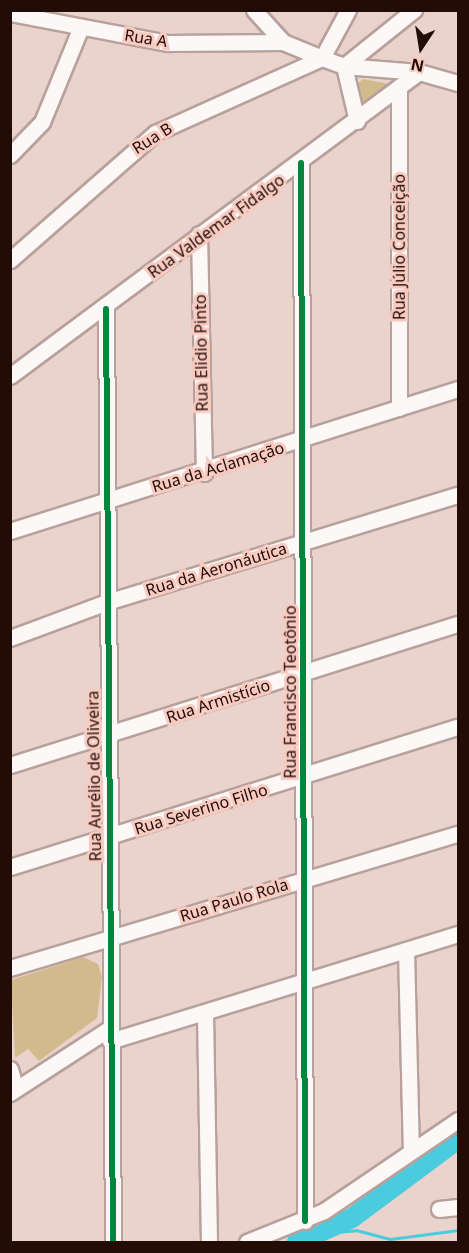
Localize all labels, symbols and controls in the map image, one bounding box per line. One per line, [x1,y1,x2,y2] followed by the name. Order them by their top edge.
[391,18,451,78] north arrow
[123,25,169,51] street label: Rua A
[409,53,426,78] text: N
[129,118,175,158] street label: Rua B
[144,170,288,282] street label: Rua Valdemar Fidalgo
[389,174,409,320] street label: Rua Júlio Conceição
[190,294,212,412] street label: Rua Elidio Pinto
[150,438,286,496] street label: Rua da Aclamação
[143,538,289,600] street label: Rua da Aeronáutica
[280,605,300,779] street label: Rua Francisco Teotônio
[164,675,272,727] street label: Rua Armistício
[83,690,105,862] street label: Rua Aurélio de Oliveira
[132,780,270,838] street label: Rua Severino Filho
[178,874,290,926] street label: Rua Paulo Rola

